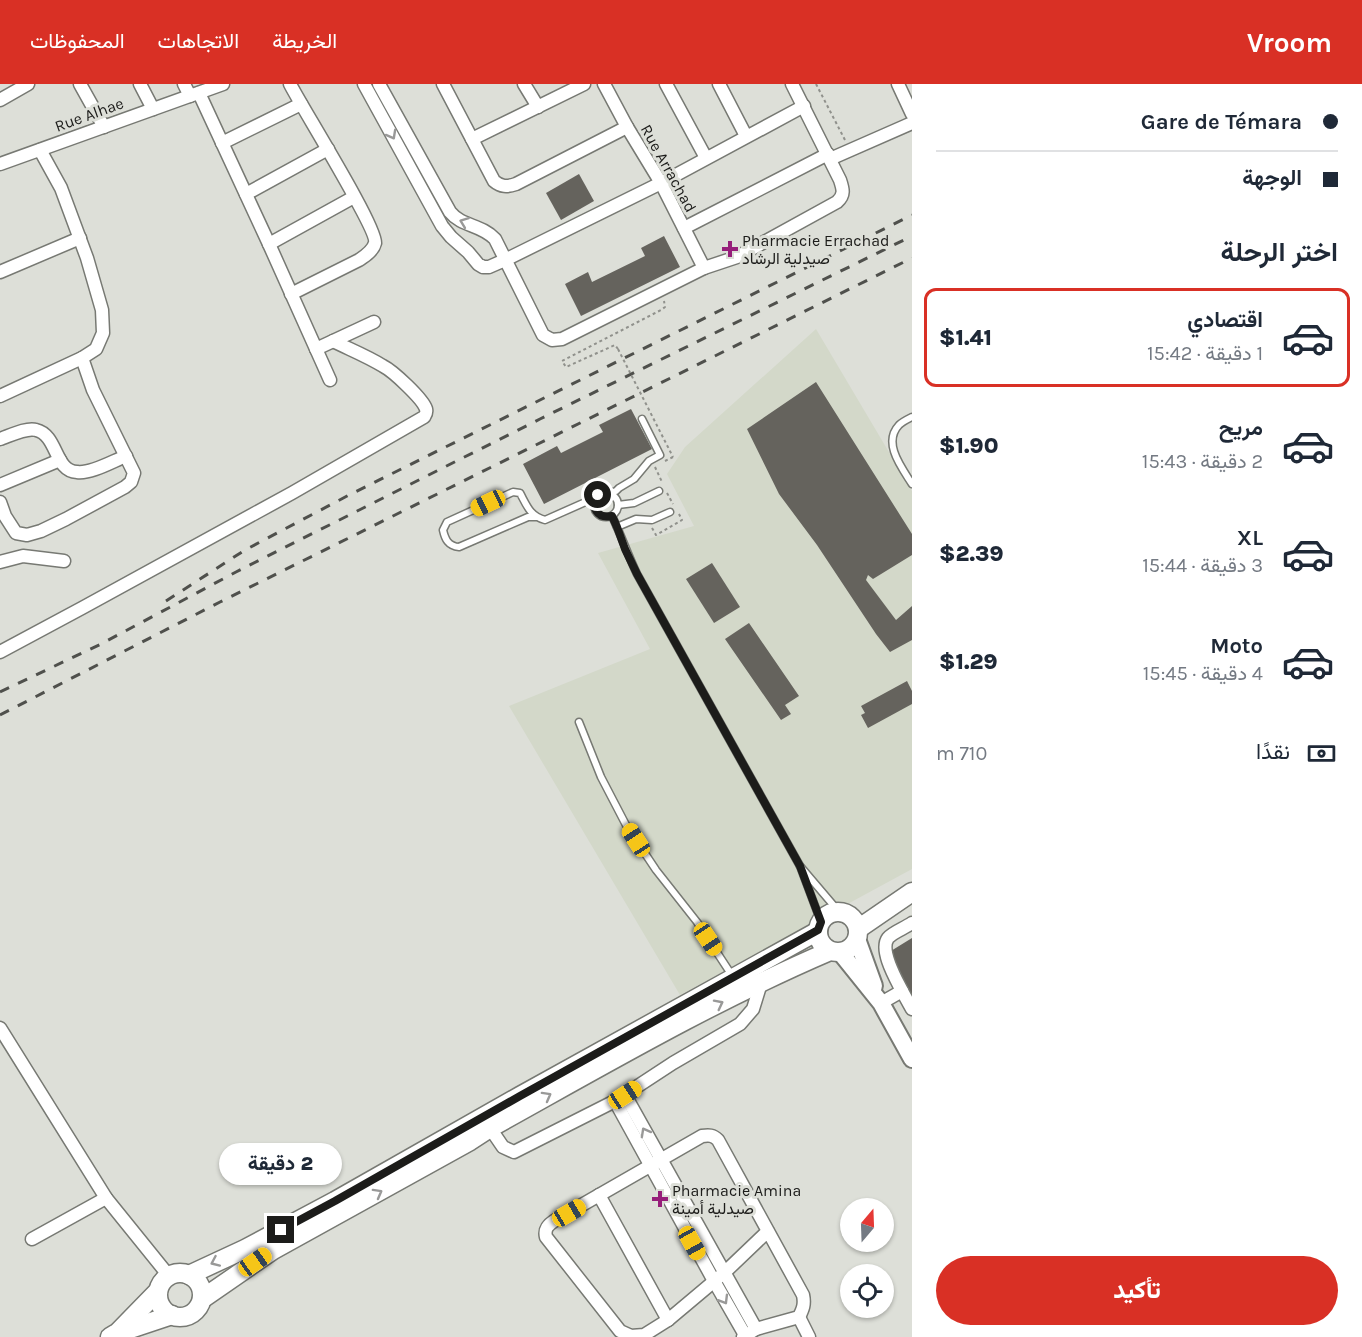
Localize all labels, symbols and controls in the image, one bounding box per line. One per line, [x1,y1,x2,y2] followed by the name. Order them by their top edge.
[1247,26,1332,59] text: Vroom
[30,29,125,53] text: المحفوظات
[158,29,239,53] text: الاتجاهات
[272,29,337,53] text: الخريطة
[52,93,126,136] street label: Rue Alhae
[1141,109,1302,135] text: Gare de Témara
[637,121,700,215] street label: Rue Arrachad
[385,129,396,139] one-way arrow
[1242,165,1302,191] text: الوجهة
[460,217,471,229] one-way arrow
[742,231,890,269] place label: Pharmacie Errachad صيدلية الرشاد
[1220,236,1338,268] text: اختر الرحلة
[723,242,737,256] marker: Pharmacie Errachad صيدلية الرشاد
[1187,307,1263,333] text: اقتصادي
[1281,311,1335,365] icon: car
[939,325,992,351] text: $1.41
[1147,342,1263,365] text: 1 دقيقة · 15:42
[1219,415,1263,441] text: مريح
[1281,419,1335,473] icon: car
[939,433,998,459] text: $1.90
[1142,450,1263,473] text: 2 دقيقة · 15:43
[584,481,611,508] route start
[468,487,508,519] car
[1237,525,1263,551] text: XL
[1281,527,1335,581] icon: car
[939,541,1004,567] text: $2.39
[1142,554,1263,577] text: 3 دقيقة · 15:44
[1210,633,1263,659] text: Moto
[1281,635,1335,689] icon: car
[939,649,998,675] text: $1.29
[1143,662,1263,685] text: 4 دقيقة · 15:45
[1305,737,1338,770] icon: cash
[1256,739,1290,765] text: نقدًا
[936,742,987,765] text: 710 m
[619,820,653,860] car
[690,919,726,959] car
[713,1000,723,1011] one-way arrow
[605,1078,645,1112] car
[541,1092,551,1104] one-way arrow
[641,1128,652,1138] one-way arrow
[220,1143,342,1185] callout: 2 دقيقة
[248,1152,313,1175] text: 2 دقيقة
[672,1181,801,1218] place label: Pharmacie Amina صيدلية أمينة
[371,1188,382,1200] one-way arrow
[653,1192,667,1206] marker: Pharmacie Amina صيدلية أمينة
[549,1196,589,1230] car
[840,1198,894,1252] north arrow
[840,1198,894,1318] map controls
[267,1216,294,1243] route end
[675,1223,709,1263] car
[235,1244,275,1280] car
[211,1255,222,1267] one-way arrow
[936,1256,1338,1325] button: تأكيد
[840,1264,894,1318] button: locate
[717,1294,729,1304] one-way arrow

